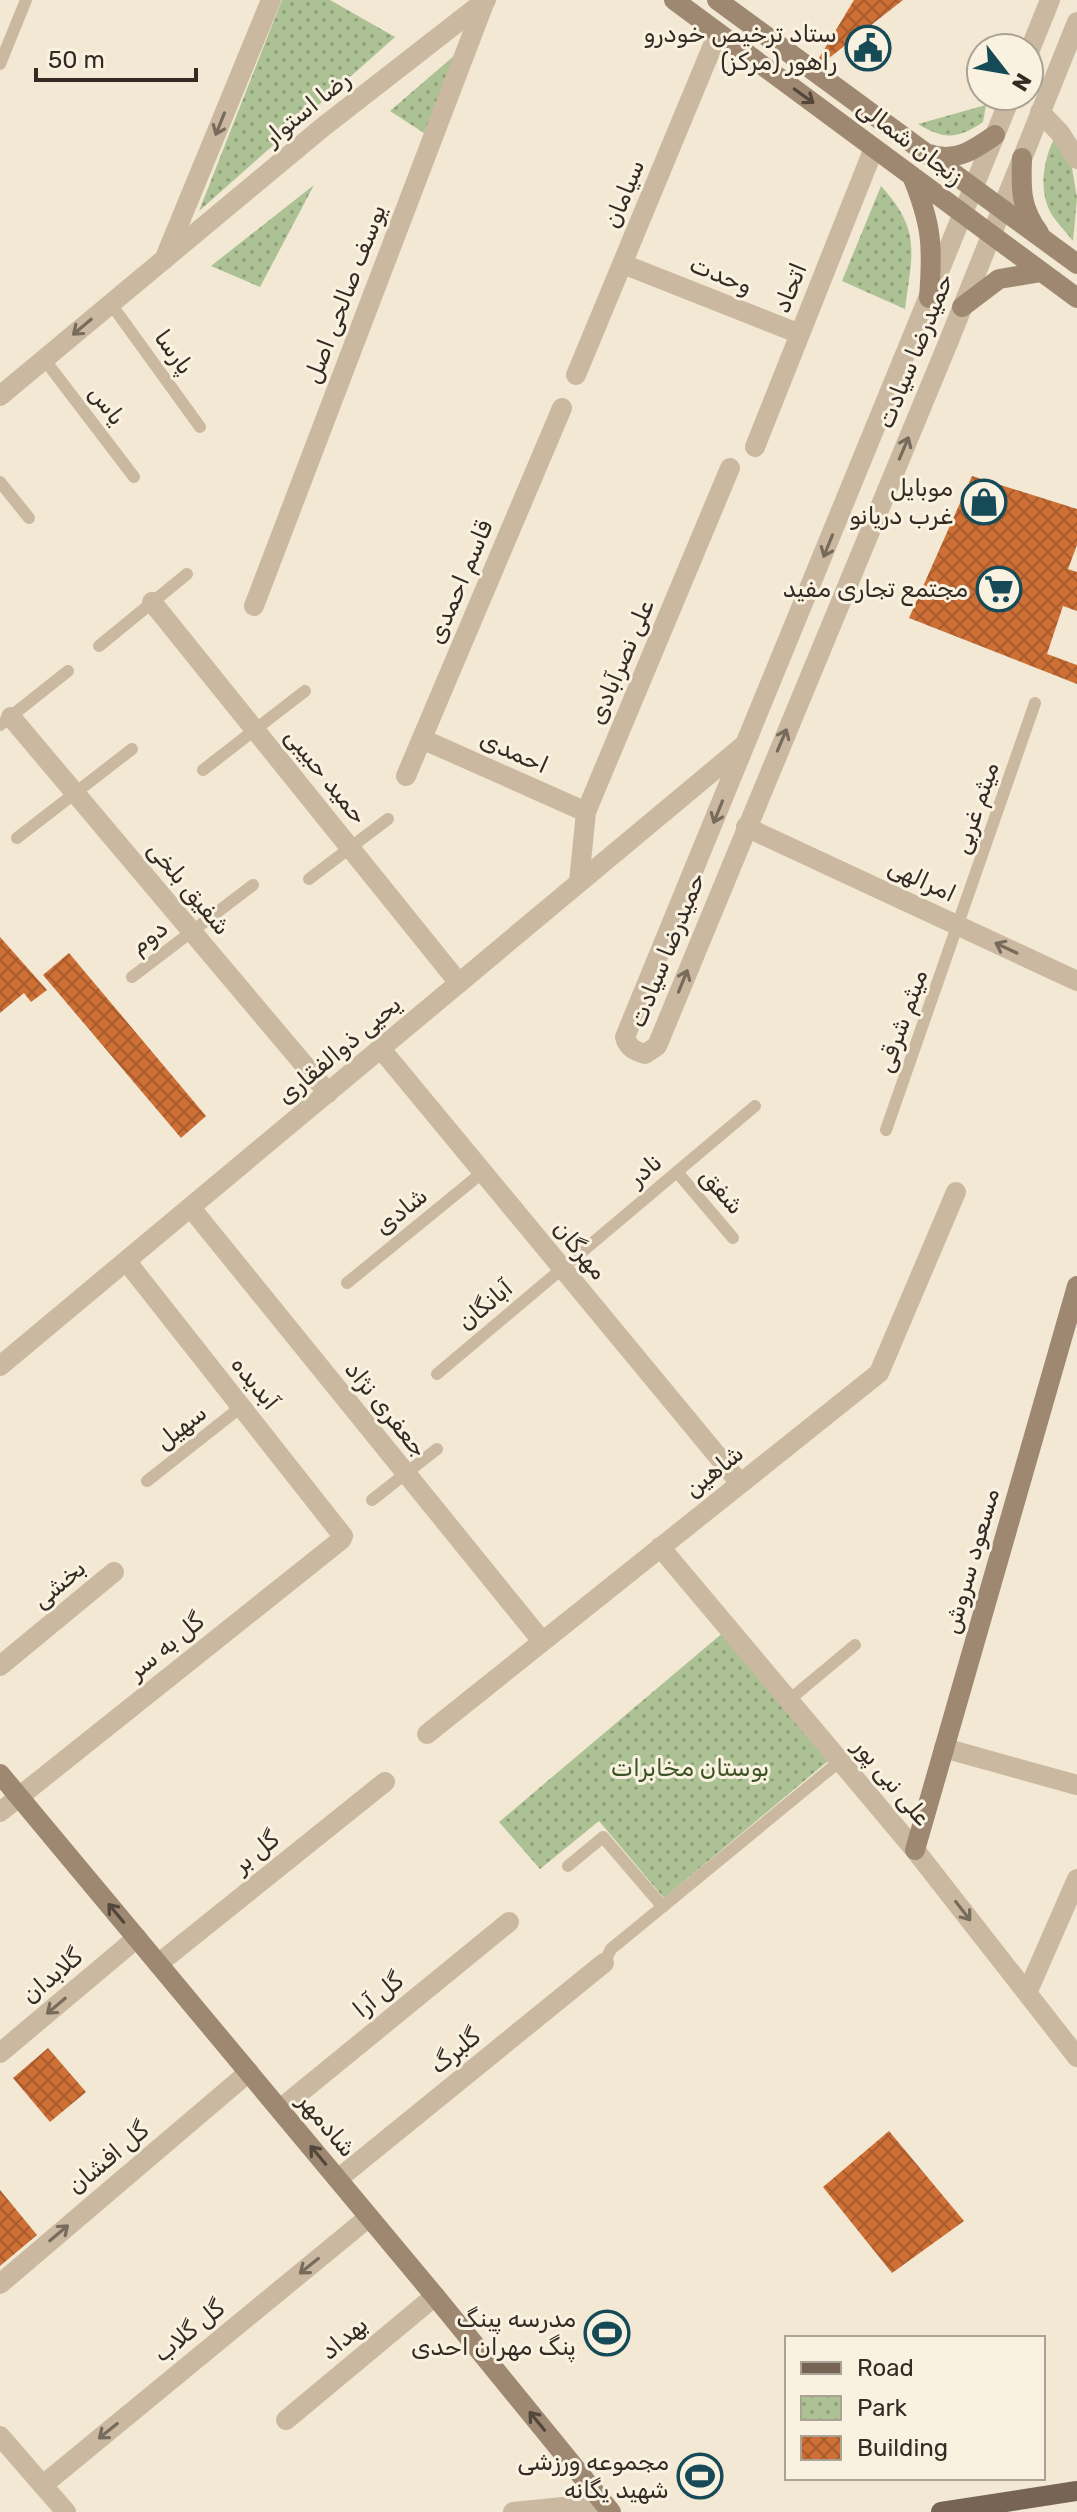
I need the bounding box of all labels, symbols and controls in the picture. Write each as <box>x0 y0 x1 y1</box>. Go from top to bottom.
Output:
place label: ستاد ترخیص خودرو راهور (مرکز) <box>644 20 837 76</box>
public building icon: ستاد ترخیص خودرو راهور (مرکز) <box>844 24 892 72</box>
scale bar <box>36 32 196 82</box>
north arrow <box>965 32 1045 112</box>
text: 50 m <box>48 46 105 74</box>
street label: رضا استوار <box>257 65 356 152</box>
text: N <box>1006 68 1037 96</box>
one-way arrow <box>793 88 814 105</box>
street label: زنجان شمالی <box>852 93 968 191</box>
one-way arrow <box>211 111 226 136</box>
street label: سیامان <box>598 156 650 232</box>
street label: یوسف صالحی اصل <box>298 201 392 387</box>
street label: وحدت <box>686 250 756 300</box>
street label: اتحاد <box>767 259 813 317</box>
street label: حمیدرضا سیادت <box>871 270 959 432</box>
one-way arrow <box>72 319 93 336</box>
street label: پارسا <box>147 324 199 381</box>
street label: یاس <box>83 380 131 430</box>
one-way arrow <box>897 437 912 461</box>
place label: موبایل غرب دریانو <box>849 474 953 530</box>
shop icon: موبایل غرب دریانو <box>960 478 1008 526</box>
street label: قاسم احمدی <box>421 516 500 648</box>
one-way arrow <box>820 533 834 558</box>
supermarket icon: مجتمع تجاری مفید <box>975 565 1023 613</box>
place label: مجتمع تجاری مفید <box>783 575 968 606</box>
street label: علی نصرآبادی <box>582 595 660 729</box>
street label: حمید حبیبی <box>279 722 373 830</box>
street label: احمدی <box>476 725 552 779</box>
one-way arrow <box>775 728 790 753</box>
street label: میثم غربی <box>947 758 1006 858</box>
one-way arrow <box>710 799 725 824</box>
street label: شفیق بلخی <box>142 835 236 941</box>
street label: امرالهی <box>884 852 960 908</box>
street label: حمیدرضا سیادت <box>623 869 711 1031</box>
street label: دوم <box>125 914 174 962</box>
one-way arrow <box>995 940 1019 955</box>
street label: میثم شرقی <box>870 966 934 1077</box>
one-way arrow <box>677 969 692 994</box>
street label: یحیی ذوالفقاری <box>271 990 407 1110</box>
street label: نادر <box>621 1148 667 1193</box>
street label: شفق <box>694 1162 750 1220</box>
street label: شادی <box>369 1181 433 1241</box>
street label: مهرگان <box>547 1215 613 1285</box>
street label: آبانگان <box>452 1274 518 1336</box>
street label: آبدیده <box>225 1351 285 1415</box>
street label: جعفری نژاد <box>339 1355 433 1463</box>
street label: سهیل <box>150 1398 212 1456</box>
street label: شاهین <box>679 1439 749 1503</box>
street label: مسعود سروش <box>937 1485 1005 1637</box>
street label: بخشی <box>27 1554 91 1614</box>
street label: گل به سر <box>121 1607 210 1686</box>
street label: علی نبی پور <box>845 1731 936 1832</box>
park label: بوستان مخابرات <box>611 1754 769 1782</box>
street label: گل بر <box>226 1825 285 1880</box>
one-way arrow <box>954 1900 971 1921</box>
one-way arrow <box>107 1903 125 1923</box>
street label: گلابدان <box>16 1943 88 2009</box>
street label: گل آرا <box>347 1966 409 2024</box>
one-way arrow <box>46 1997 67 2015</box>
street label: گلبرگ <box>424 2022 486 2080</box>
street label: شادمهر <box>291 2086 362 2163</box>
street label: گل افشان <box>62 2116 154 2200</box>
one-way arrow <box>309 2146 327 2166</box>
one-way arrow <box>49 2224 69 2242</box>
one-way arrow <box>299 2257 320 2275</box>
street label: گل گلاب <box>148 2294 230 2368</box>
place label: مدرسه پینگ پنگ مهران احدی <box>411 2305 576 2363</box>
sports icon: مدرسه پینگ پنگ مهران احدی <box>583 2309 631 2357</box>
street label: بهداد <box>315 2310 373 2366</box>
legend <box>785 2336 1045 2480</box>
text: Road <box>857 2354 914 2382</box>
text: Park <box>857 2394 908 2422</box>
one-way arrow <box>528 2411 546 2432</box>
one-way arrow <box>98 2422 119 2440</box>
text: Building <box>857 2434 948 2462</box>
place label: مجموعه ورزشی شهید یگانه <box>517 2448 669 2504</box>
sports icon: مجموعه ورزشی شهید یگانه <box>676 2452 724 2500</box>

